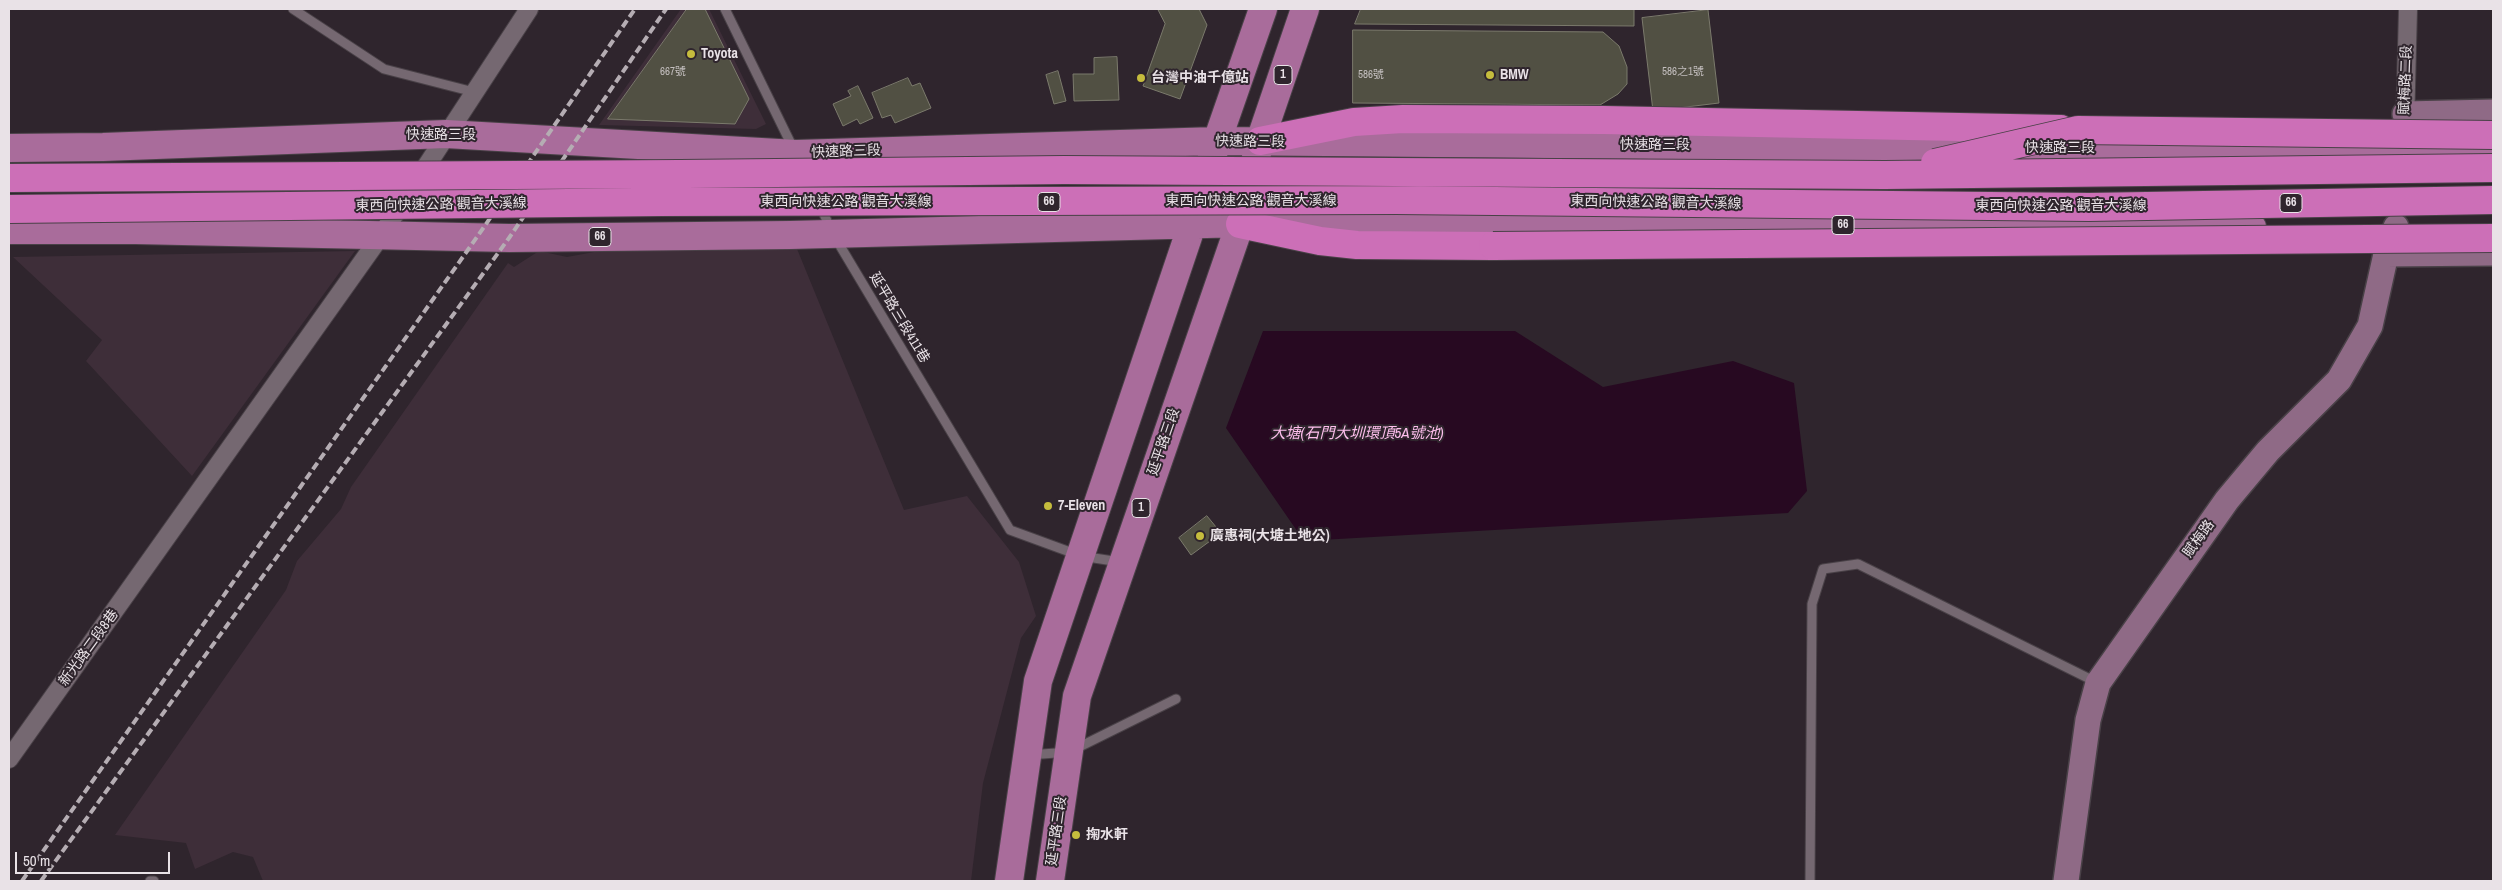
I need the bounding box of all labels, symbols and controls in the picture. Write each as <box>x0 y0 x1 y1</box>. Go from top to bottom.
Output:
street label: 賦梅路二段 <box>2396 45 2416 115</box>
place label: Toyota <box>701 46 738 62</box>
marker: Toyota <box>685 48 697 60</box>
house number: 667號 <box>660 65 686 79</box>
house number: 586之1號 <box>1662 65 1704 79</box>
road number: 1 <box>1274 66 1292 84</box>
place label: BMW <box>1500 67 1529 83</box>
house number: 586號 <box>1358 68 1384 82</box>
marker: BMW <box>1484 69 1496 81</box>
place label: 台灣中油千億站 <box>1151 70 1249 86</box>
marker: 台灣中油千億站 <box>1135 72 1147 84</box>
street label: 快速路三段 <box>406 127 476 143</box>
street label: 快速路三段 <box>1215 133 1285 151</box>
street label: 快速路三段 <box>1620 137 1690 153</box>
street label: 快速路三段 <box>2025 140 2095 156</box>
street label: 快速路三段 <box>811 142 881 162</box>
road number: 66 <box>1038 192 1060 212</box>
street label: 東西向快速公路 觀音大溪線 <box>1165 193 1337 209</box>
street label: 東西向快速公路 觀音大溪線 <box>1570 193 1742 213</box>
street label: 東西向快速公路 觀音大溪線 <box>760 194 932 210</box>
road number: 66 <box>2280 194 2302 212</box>
street label: 東西向快速公路 觀音大溪線 <box>355 195 527 215</box>
street label: 東西向快速公路 觀音大溪線 <box>1975 198 2147 214</box>
road number: 66 <box>1832 216 1854 234</box>
road number: 66 <box>589 228 611 246</box>
street label: 延平路三段411巷 <box>865 270 933 366</box>
street label: 延平路三段 <box>1145 406 1183 478</box>
water label: 大塘(石門大圳環頂5A號池) <box>1270 425 1444 443</box>
place label: 7-Eleven <box>1058 498 1105 514</box>
road number: 1 <box>1132 498 1150 518</box>
marker: 7-Eleven <box>1042 500 1054 512</box>
street label: 賦梅路 <box>2180 517 2218 561</box>
place label: 廣惠祠(大塘土地公) <box>1210 528 1330 544</box>
marker: 廣惠祠(大塘土地公) <box>1194 530 1206 542</box>
street label: 新光路二段8巷 <box>56 607 122 689</box>
street label: 延平路三段 <box>1044 795 1070 867</box>
place label: 掬水軒 <box>1086 827 1128 843</box>
marker: 掬水軒 <box>1070 829 1082 841</box>
scale bar <box>18 842 172 874</box>
text: 50 m <box>23 850 50 871</box>

